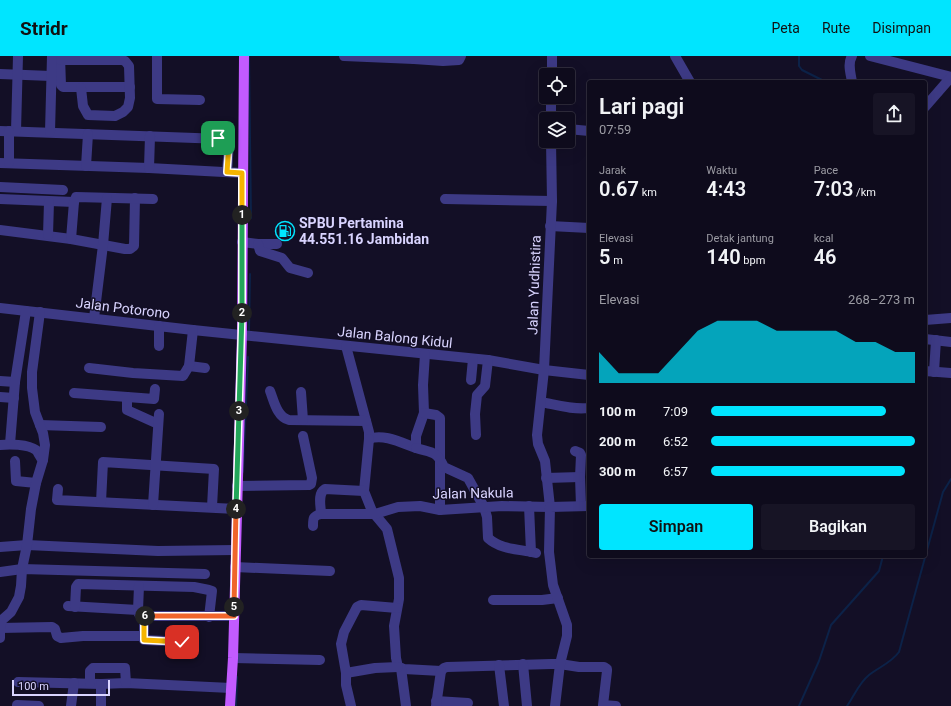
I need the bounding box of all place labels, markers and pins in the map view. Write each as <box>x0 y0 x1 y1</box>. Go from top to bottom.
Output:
pin <box>201 121 235 155</box>
pin: 1 <box>232 205 252 225</box>
place label: SPBU Pertamina 44.551.16 Jambidan <box>299 215 429 247</box>
fuel station icon: SPBU Pertamina 44.551.16 Jambidan <box>274 220 296 242</box>
pin: 2 <box>232 303 252 323</box>
pin: 3 <box>229 401 249 421</box>
pin: 4 <box>226 499 246 519</box>
pin: 5 <box>224 597 244 617</box>
pin: 6 <box>135 606 155 626</box>
pin <box>165 625 199 659</box>

